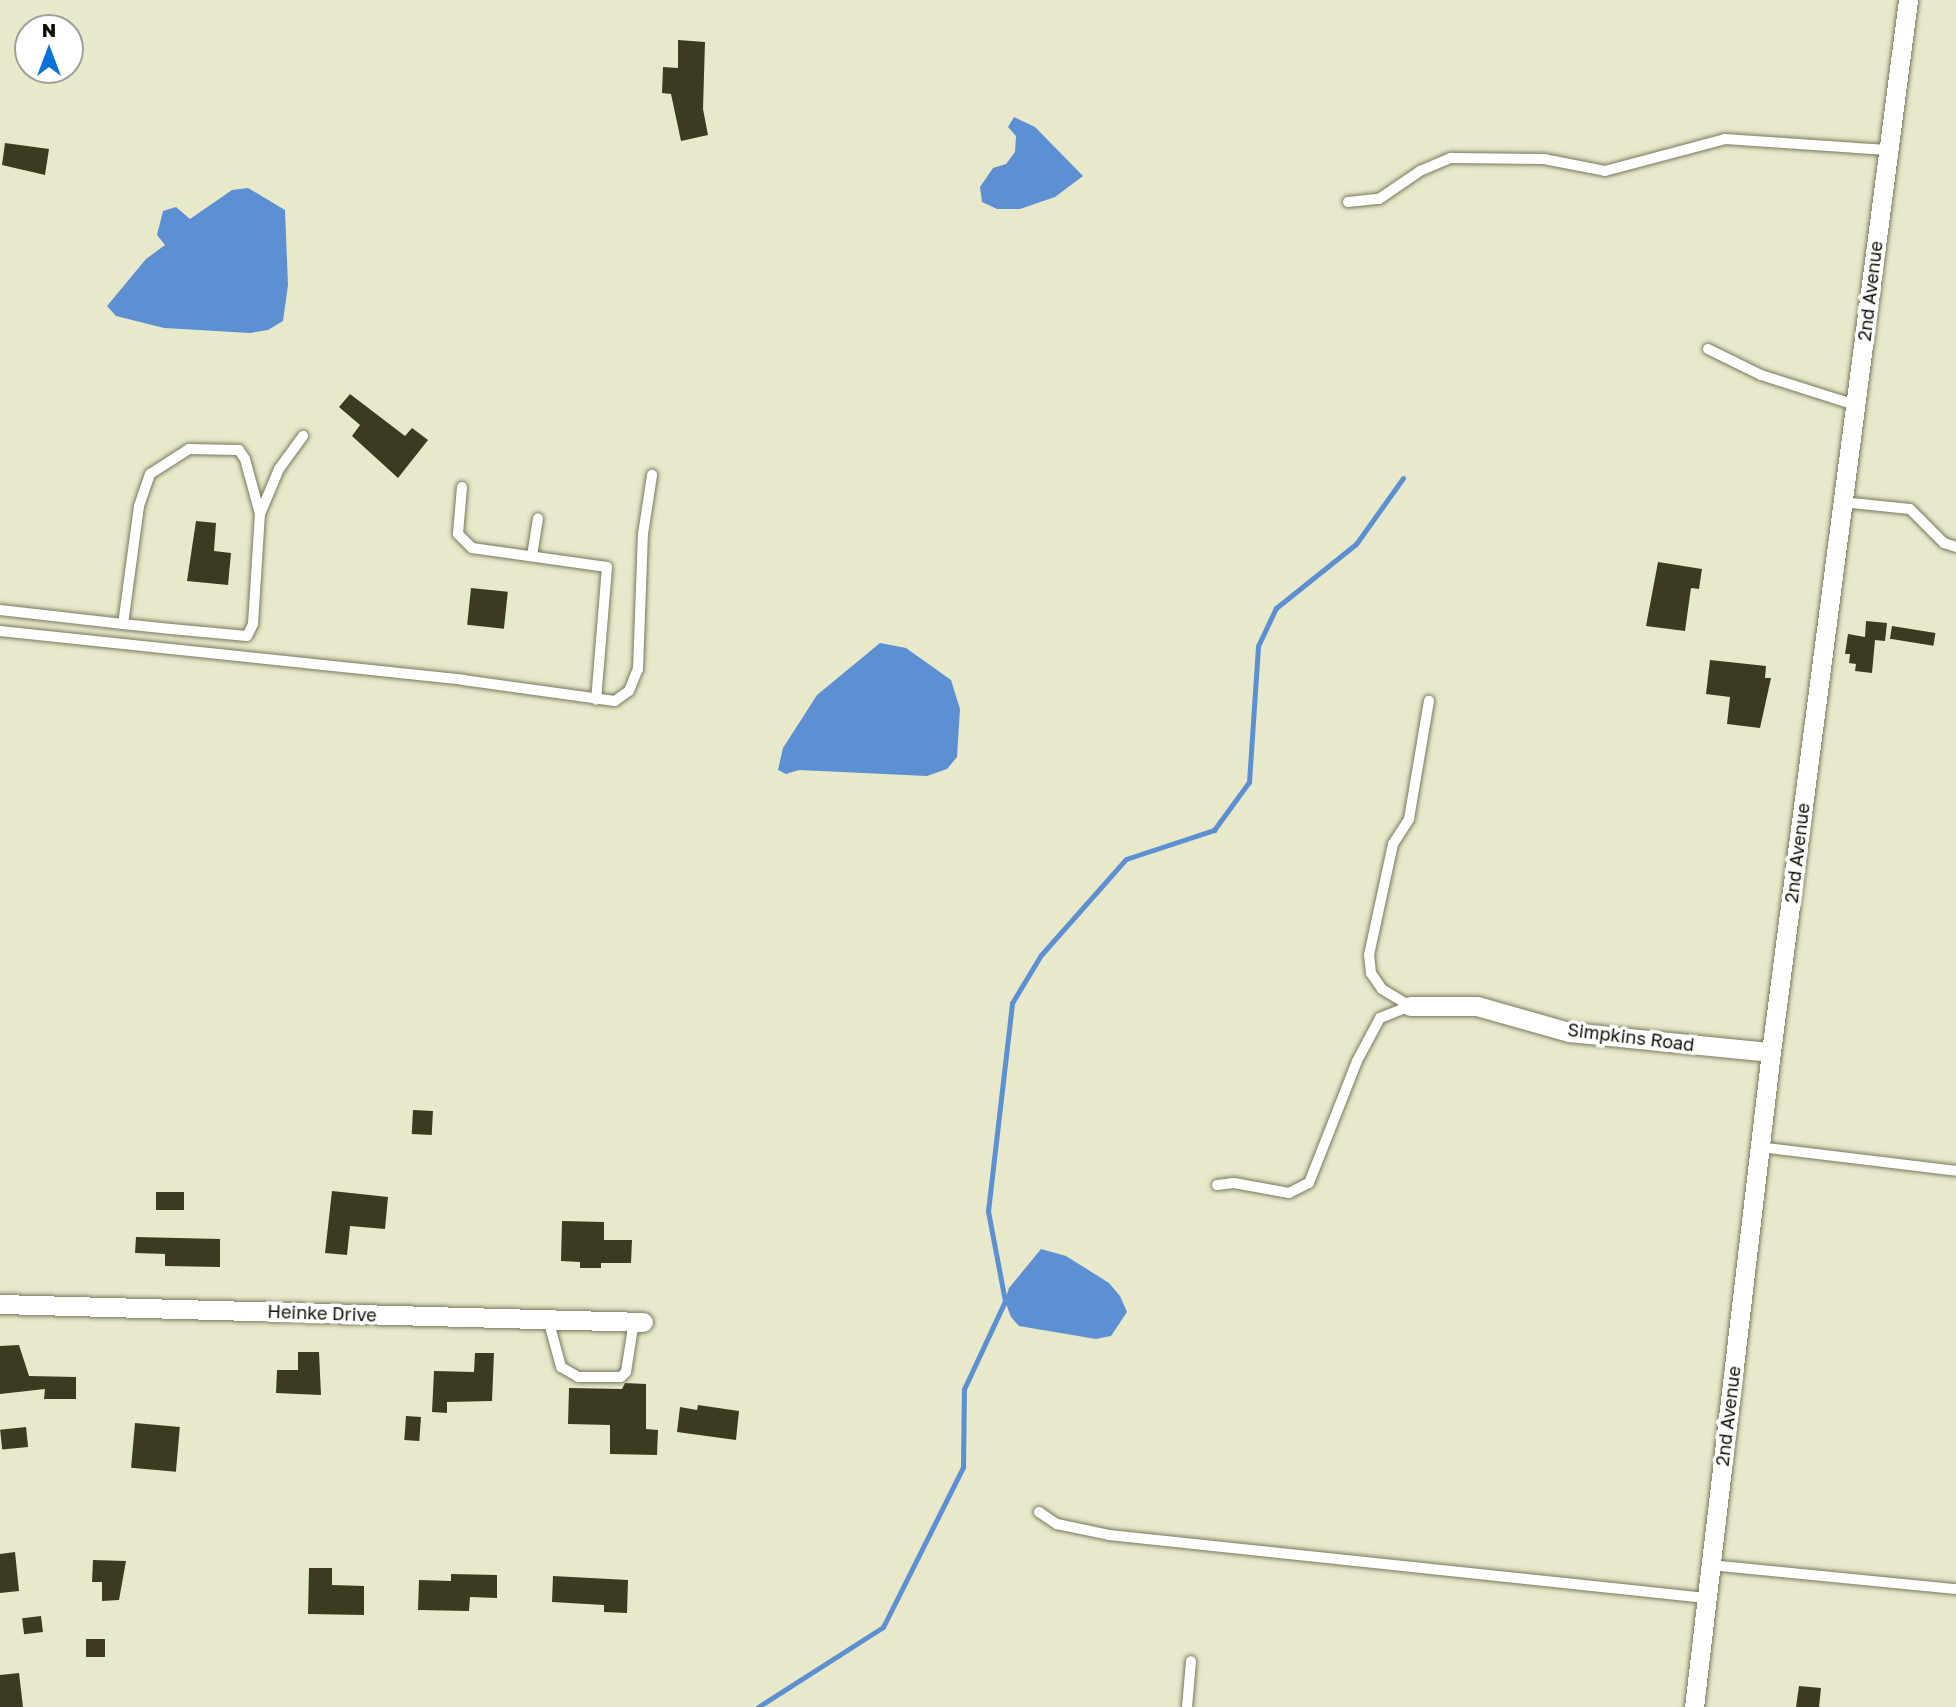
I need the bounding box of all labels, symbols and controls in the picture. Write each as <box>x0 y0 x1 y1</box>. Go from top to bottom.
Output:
north arrow <box>14 14 84 84</box>
text: N <box>42 18 56 41</box>
street label: 2nd Avenue <box>1853 240 1887 342</box>
street label: 2nd Avenue <box>1780 802 1814 904</box>
street label: Simpkins Road <box>1566 1019 1696 1055</box>
street label: Heinke Drive <box>267 1300 377 1326</box>
street label: 2nd Avenue <box>1711 1365 1745 1467</box>

